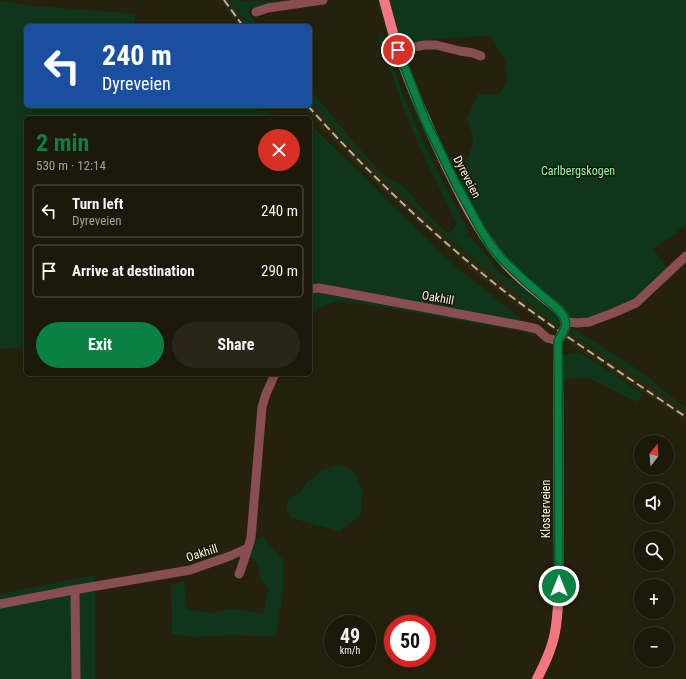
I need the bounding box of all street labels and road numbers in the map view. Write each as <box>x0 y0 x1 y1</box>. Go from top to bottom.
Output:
street label: Dyreveien <box>450 153 484 201</box>
street label: Oakhill <box>421 288 455 308</box>
street label: Klosterveien <box>539 480 553 538</box>
street label: Oakhill <box>184 541 220 565</box>

